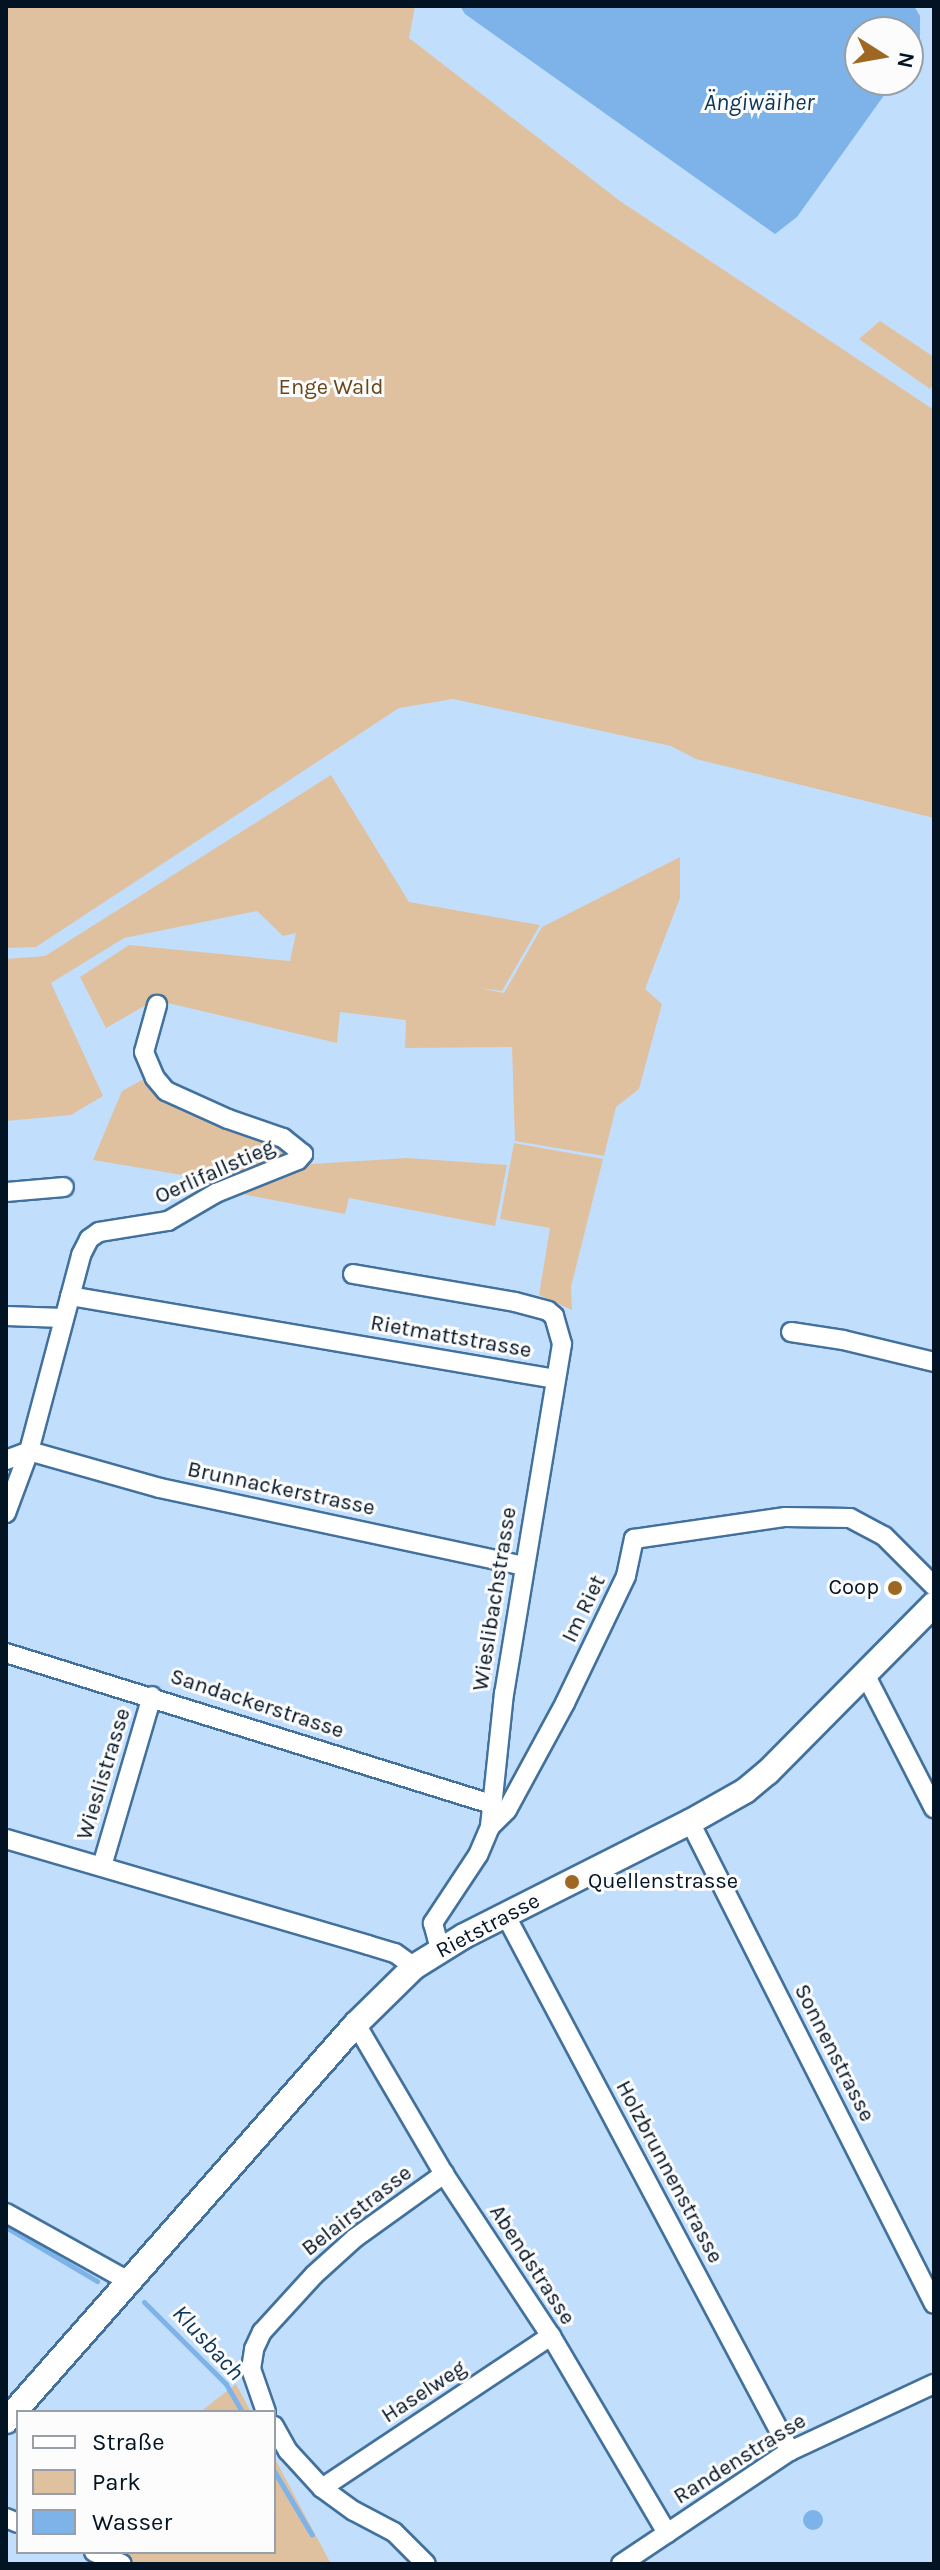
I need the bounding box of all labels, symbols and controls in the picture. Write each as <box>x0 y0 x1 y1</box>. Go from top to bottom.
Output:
north arrow <box>844 16 924 96</box>
text: N <box>891 50 920 70</box>
water label: Ängiwäiher <box>704 89 814 117</box>
park label: Enge Wald <box>279 375 383 401</box>
street label: Oerlifallstieg <box>151 1134 279 1210</box>
street label: Rietmattstrasse <box>368 1310 534 1364</box>
street label: Brunnackerstrasse <box>185 1456 377 1522</box>
street label: Wieslibachstrasse <box>467 1505 523 1693</box>
street label: Im Riet <box>556 1571 612 1647</box>
place label: Coop <box>829 1575 879 1601</box>
marker: Coop <box>886 1579 904 1597</box>
street label: Sandackerstrasse <box>167 1663 347 1745</box>
street label: Wieslistrasse <box>71 1705 137 1843</box>
place label: Quellenstrasse <box>588 1869 738 1895</box>
marker: Quellenstrasse <box>563 1873 581 1891</box>
street label: Rietstrasse <box>432 1888 544 1964</box>
street label: Sonnenstrasse <box>788 1980 880 2126</box>
street label: Holzbrunnenstrasse <box>610 2076 728 2268</box>
street label: Belairstrasse <box>297 2160 417 2262</box>
street label: Abendstrasse <box>483 2200 581 2330</box>
water label: Klusbach <box>166 2299 250 2387</box>
street label: Haselweg <box>377 2355 471 2429</box>
street label: Randenstrasse <box>669 2408 811 2510</box>
legend <box>16 2410 276 2554</box>
text: Straße <box>92 2428 164 2456</box>
text: Park <box>92 2468 141 2496</box>
text: Wasser <box>92 2508 172 2536</box>

